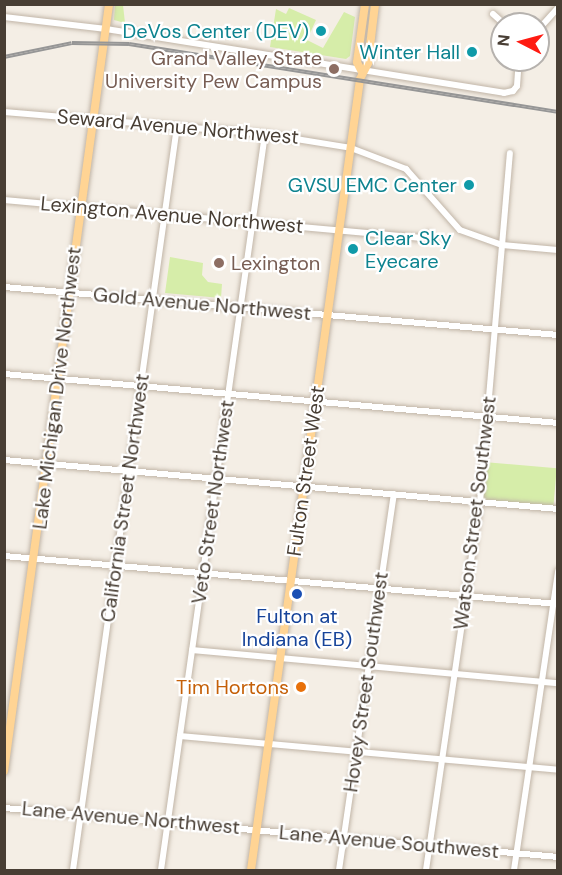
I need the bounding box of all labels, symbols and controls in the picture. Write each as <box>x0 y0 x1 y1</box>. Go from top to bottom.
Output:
north arrow <box>490 12 550 72</box>
place label: DeVos Center (DEV) <box>122 19 309 43</box>
marker: DeVos Center (DEV) <box>314 24 328 38</box>
text: N <box>493 33 515 47</box>
place label: Winter Hall <box>359 40 460 64</box>
marker: Winter Hall <box>465 45 479 59</box>
place label: Grand Valley State University Pew Campus <box>105 46 322 93</box>
marker: Grand Valley State University Pew Campus <box>327 62 341 76</box>
street label: Seward Avenue Northwest <box>56 104 300 150</box>
place label: GVSU EMC Center <box>288 173 457 197</box>
marker: GVSU EMC Center <box>462 178 476 192</box>
street label: Lexington Avenue Northwest <box>39 192 305 238</box>
place label: Clear Sky Eyecare <box>365 226 452 273</box>
marker: Clear Sky Eyecare <box>346 242 360 256</box>
street label: Lake Michigan Drive Northwest <box>28 245 86 531</box>
place label: Lexington <box>231 251 320 275</box>
marker: Lexington <box>212 256 226 270</box>
street label: Gold Avenue Northwest <box>92 283 312 325</box>
street label: California Street Northwest <box>96 372 154 624</box>
street label: Fulton Street West <box>282 384 330 558</box>
street label: Watson Street Southwest <box>449 395 501 631</box>
street label: Veto Street Northwest <box>187 398 239 606</box>
street label: Hovey Street Southwest <box>339 570 393 794</box>
marker: Fulton at Indiana (EB) <box>290 587 304 601</box>
place label: Fulton at Indiana (EB) <box>242 604 352 651</box>
place label: Tim Hortons <box>176 675 289 699</box>
marker: Tim Hortons <box>294 680 308 694</box>
street label: Lane Avenue Northwest <box>21 797 241 839</box>
street label: Lane Avenue Southwest <box>278 820 500 864</box>

